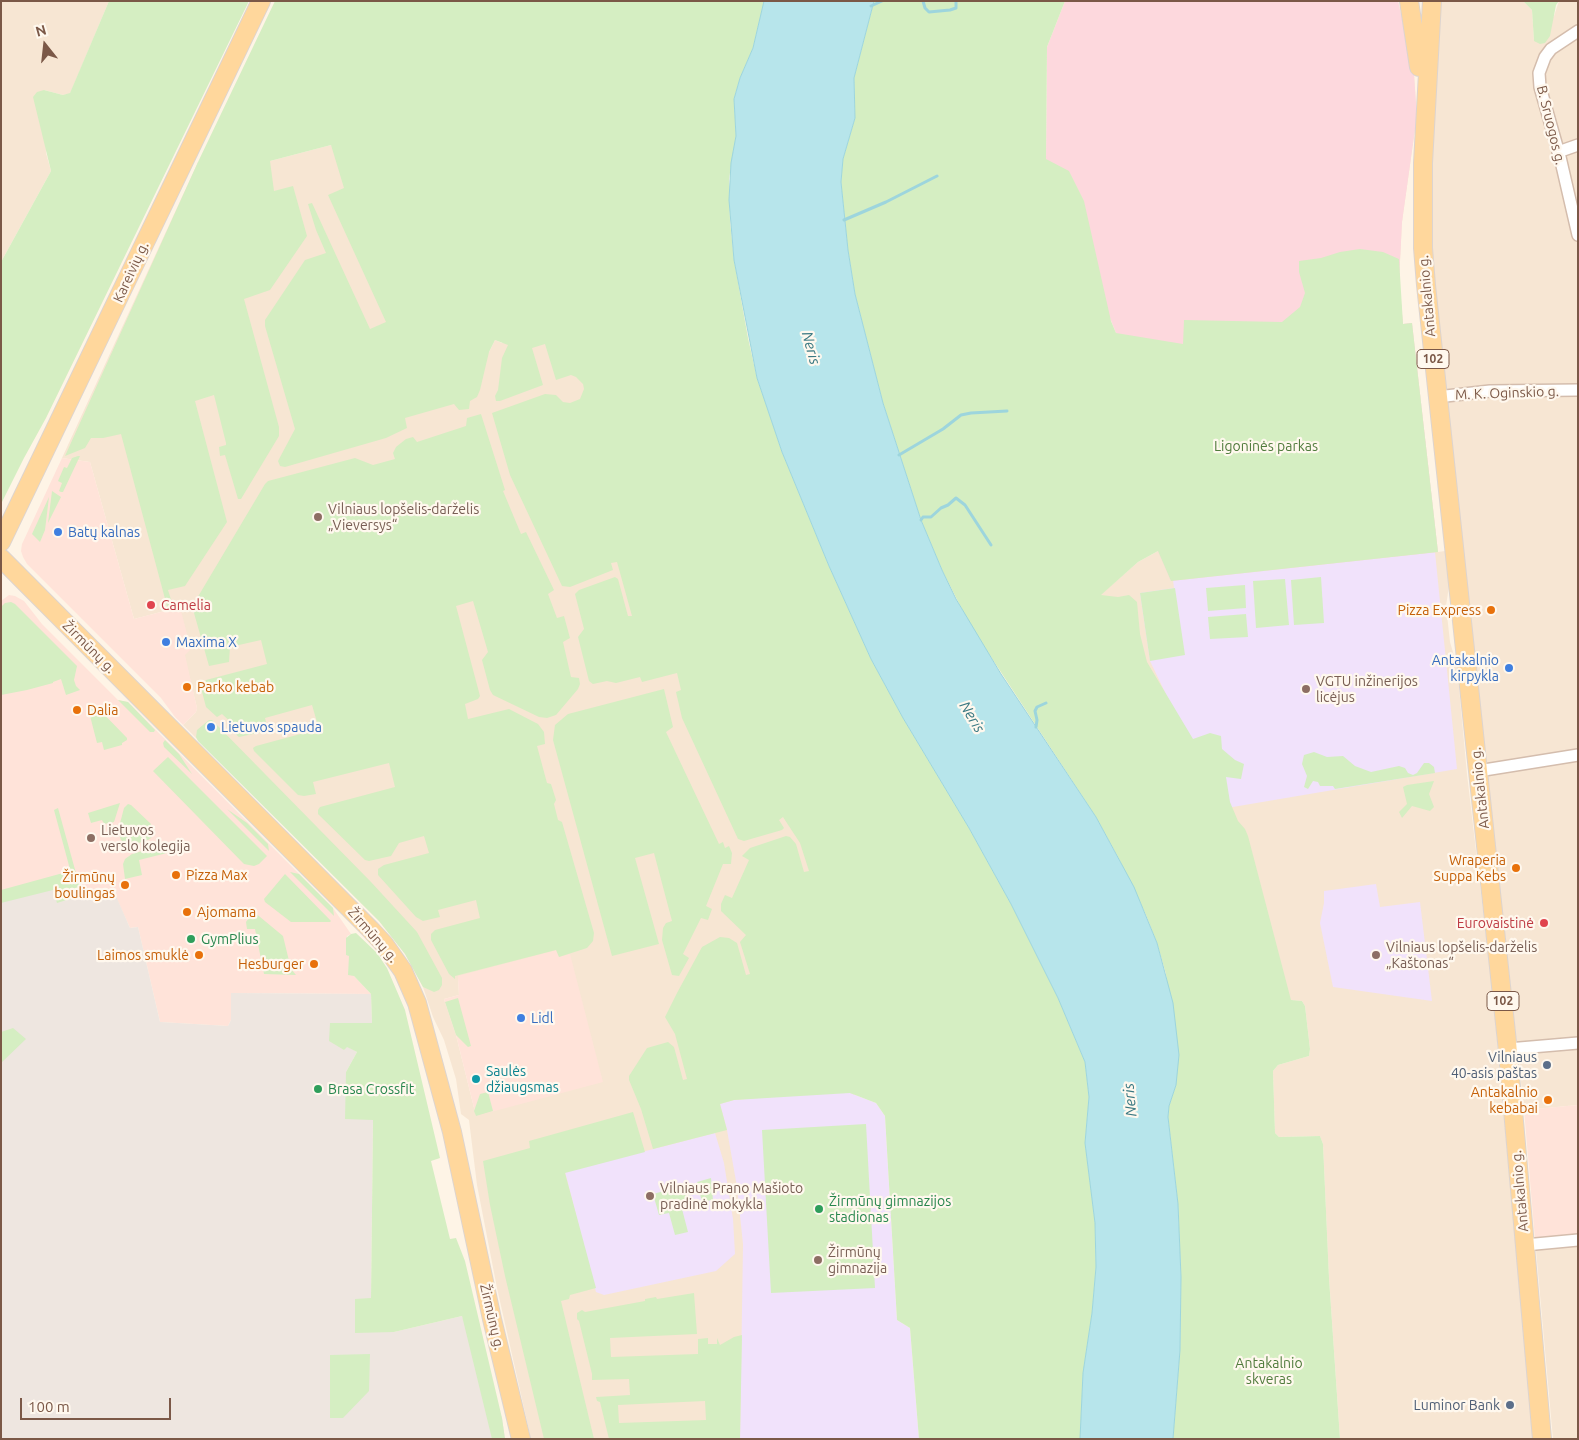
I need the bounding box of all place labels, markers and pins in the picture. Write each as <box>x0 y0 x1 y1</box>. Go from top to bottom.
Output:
place label: Vilniaus lopšelis-darželis „Vieversys“ <box>328 501 479 534</box>
marker: Vilniaus lopšelis-darželis „Vieversys“ <box>312 511 324 523</box>
place label: Batų kalnas <box>68 524 140 540</box>
marker: Batų kalnas <box>52 526 64 538</box>
place label: Camelia <box>161 597 211 613</box>
marker: Camelia <box>145 599 157 611</box>
place label: Pizza Express <box>1398 602 1481 618</box>
marker: Pizza Express <box>1485 604 1497 616</box>
place label: Maxima X <box>176 634 237 650</box>
marker: Maxima X <box>160 636 172 648</box>
place label: Antakalnio kirpykla <box>1432 652 1499 684</box>
marker: Antakalnio kirpykla <box>1503 662 1515 674</box>
place label: VGTU inžinerijos licėjus <box>1316 673 1418 706</box>
place label: Parko kebab <box>197 679 274 695</box>
marker: Parko kebab <box>181 681 193 693</box>
marker: VGTU inžinerijos licėjus <box>1300 683 1312 695</box>
place label: Dalia <box>87 702 118 718</box>
marker: Dalia <box>71 704 83 716</box>
place label: Lietuvos spauda <box>221 719 322 735</box>
marker: Lietuvos spauda <box>205 721 217 733</box>
place label: Lietuvos verslo kolegija <box>101 822 190 854</box>
marker: Lietuvos verslo kolegija <box>85 832 97 844</box>
place label: Wraperia Suppa Kebs <box>1434 852 1506 884</box>
marker: Wraperia Suppa Kebs <box>1510 862 1522 874</box>
place label: Pizza Max <box>186 867 247 883</box>
place label: Žirmūnų boulingas <box>54 869 115 902</box>
marker: Pizza Max <box>170 869 182 881</box>
marker: Žirmūnų boulingas <box>119 879 131 891</box>
place label: Ajomama <box>197 904 256 920</box>
marker: Ajomama <box>181 906 193 918</box>
place label: Eurovaistinė <box>1457 915 1534 931</box>
marker: Eurovaistinė <box>1538 917 1550 929</box>
place label: GymPlius <box>201 931 259 947</box>
marker: GymPlius <box>185 933 197 945</box>
place label: Vilniaus lopšelis-darželis „Kaštonas“ <box>1386 939 1537 972</box>
place label: Laimos smuklė <box>97 947 189 963</box>
marker: Laimos smuklė <box>193 949 205 961</box>
marker: Vilniaus lopšelis-darželis „Kaštonas“ <box>1370 949 1382 961</box>
place label: Hesburger <box>238 956 304 972</box>
marker: Hesburger <box>308 958 320 970</box>
place label: Lidl <box>531 1010 553 1026</box>
marker: Lidl <box>515 1012 527 1024</box>
place label: Vilniaus 40-asis paštas <box>1451 1049 1537 1082</box>
marker: Vilniaus 40-asis paštas <box>1541 1059 1553 1071</box>
place label: Saulės džiaugsmas <box>486 1063 559 1096</box>
marker: Saulės džiaugsmas <box>470 1073 482 1085</box>
place label: Brasa Crossfit <box>328 1081 414 1097</box>
marker: Brasa Crossfit <box>312 1083 324 1095</box>
place label: Antakalnio kebabai <box>1471 1084 1538 1116</box>
marker: Antakalnio kebabai <box>1542 1094 1554 1106</box>
place label: Vilniaus Prano Mašioto pradinė mokykla <box>660 1180 803 1212</box>
marker: Vilniaus Prano Mašioto pradinė mokykla <box>644 1190 656 1202</box>
place label: Žirmūnų gimnazijos stadionas <box>829 1193 951 1226</box>
marker: Žirmūnų gimnazijos stadionas <box>813 1203 825 1215</box>
place label: Žirmūnų gimnazija <box>828 1244 887 1276</box>
marker: Žirmūnų gimnazija <box>812 1254 824 1266</box>
place label: Luminor Bank <box>1414 1397 1500 1413</box>
marker: Luminor Bank <box>1504 1399 1516 1411</box>

